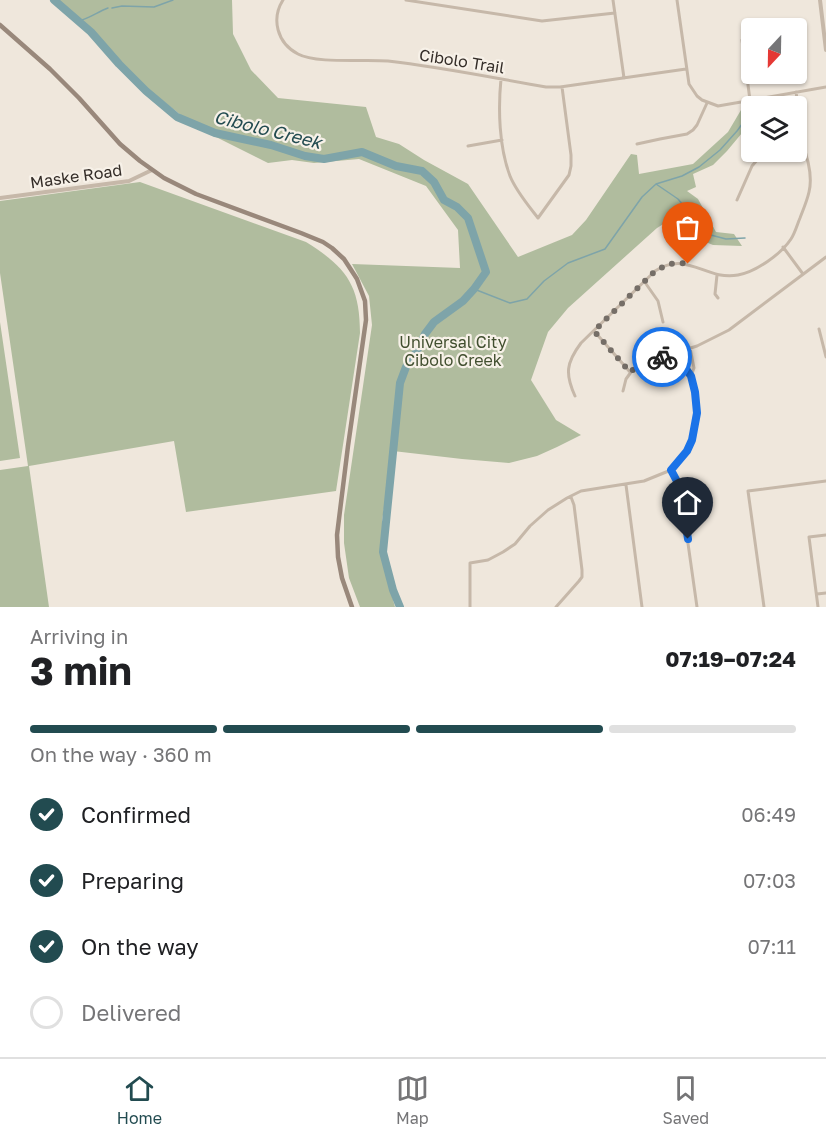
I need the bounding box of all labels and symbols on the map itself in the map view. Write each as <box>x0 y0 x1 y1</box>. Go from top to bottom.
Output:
north arrow <box>741 18 807 84</box>
street label: Cibolo Trail <box>418 44 506 78</box>
water label: Cibolo Creek <box>212 105 326 153</box>
street label: Maske Road <box>29 160 123 192</box>
pin <box>662 202 713 264</box>
courier <box>632 327 692 387</box>
park label: Universal City Cibolo Creek <box>399 332 507 370</box>
pin <box>662 477 713 539</box>

